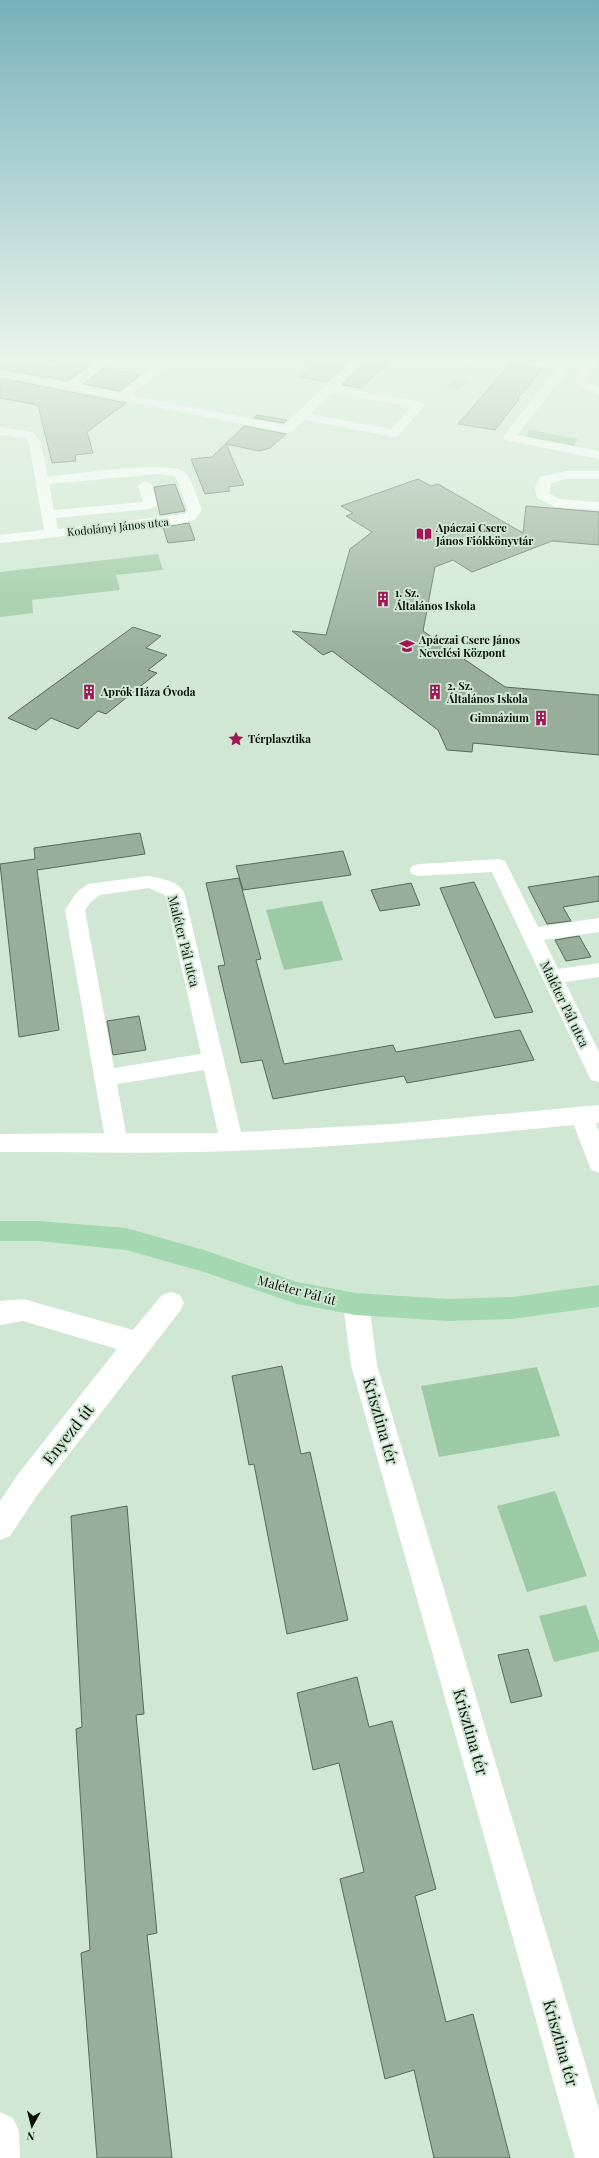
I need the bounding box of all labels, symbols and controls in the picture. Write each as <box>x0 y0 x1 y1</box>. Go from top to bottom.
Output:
street label: Kodolányi János utca <box>66 514 170 539</box>
place label: Apáczai Csere János Fiókkönyvtár <box>435 520 534 548</box>
library icon: Apáczai Csere János Fiókkönyvtár <box>415 525 433 543</box>
place label: 1. Sz. Általános Iskola <box>394 585 476 613</box>
building icon: 1. Sz. Általános Iskola <box>374 590 392 608</box>
place label: Apáczai Csere János Nevelési Központ <box>418 632 520 660</box>
school or university icon: Apáczai Csere János Nevelési Központ <box>398 637 416 655</box>
place label: 2. Sz. Általános Iskola <box>446 678 528 706</box>
building icon: Aprók Háza Óvoda <box>80 683 98 701</box>
building icon: 2. Sz. Általános Iskola <box>426 683 444 701</box>
place label: Aprók Háza Óvoda <box>100 684 196 699</box>
building icon: Gimnázium <box>532 709 550 727</box>
place label: Gimnázium <box>470 710 529 725</box>
place icon: Térplasztika <box>227 730 245 748</box>
place label: Térplasztika <box>248 731 311 746</box>
street label: Maléter Pál utca <box>165 893 204 989</box>
street label: Maléter Pál utca <box>537 958 594 1050</box>
street label: Maléter Pál út <box>256 1271 339 1308</box>
street label: Krisztina tér <box>359 1375 404 1467</box>
street label: Enyezd út <box>37 1399 98 1468</box>
street label: Krisztina tér <box>449 1686 494 1778</box>
street label: Krisztina tér <box>539 1997 584 2089</box>
north arrow <box>12 2106 52 2146</box>
text: N <box>26 2128 36 2144</box>

